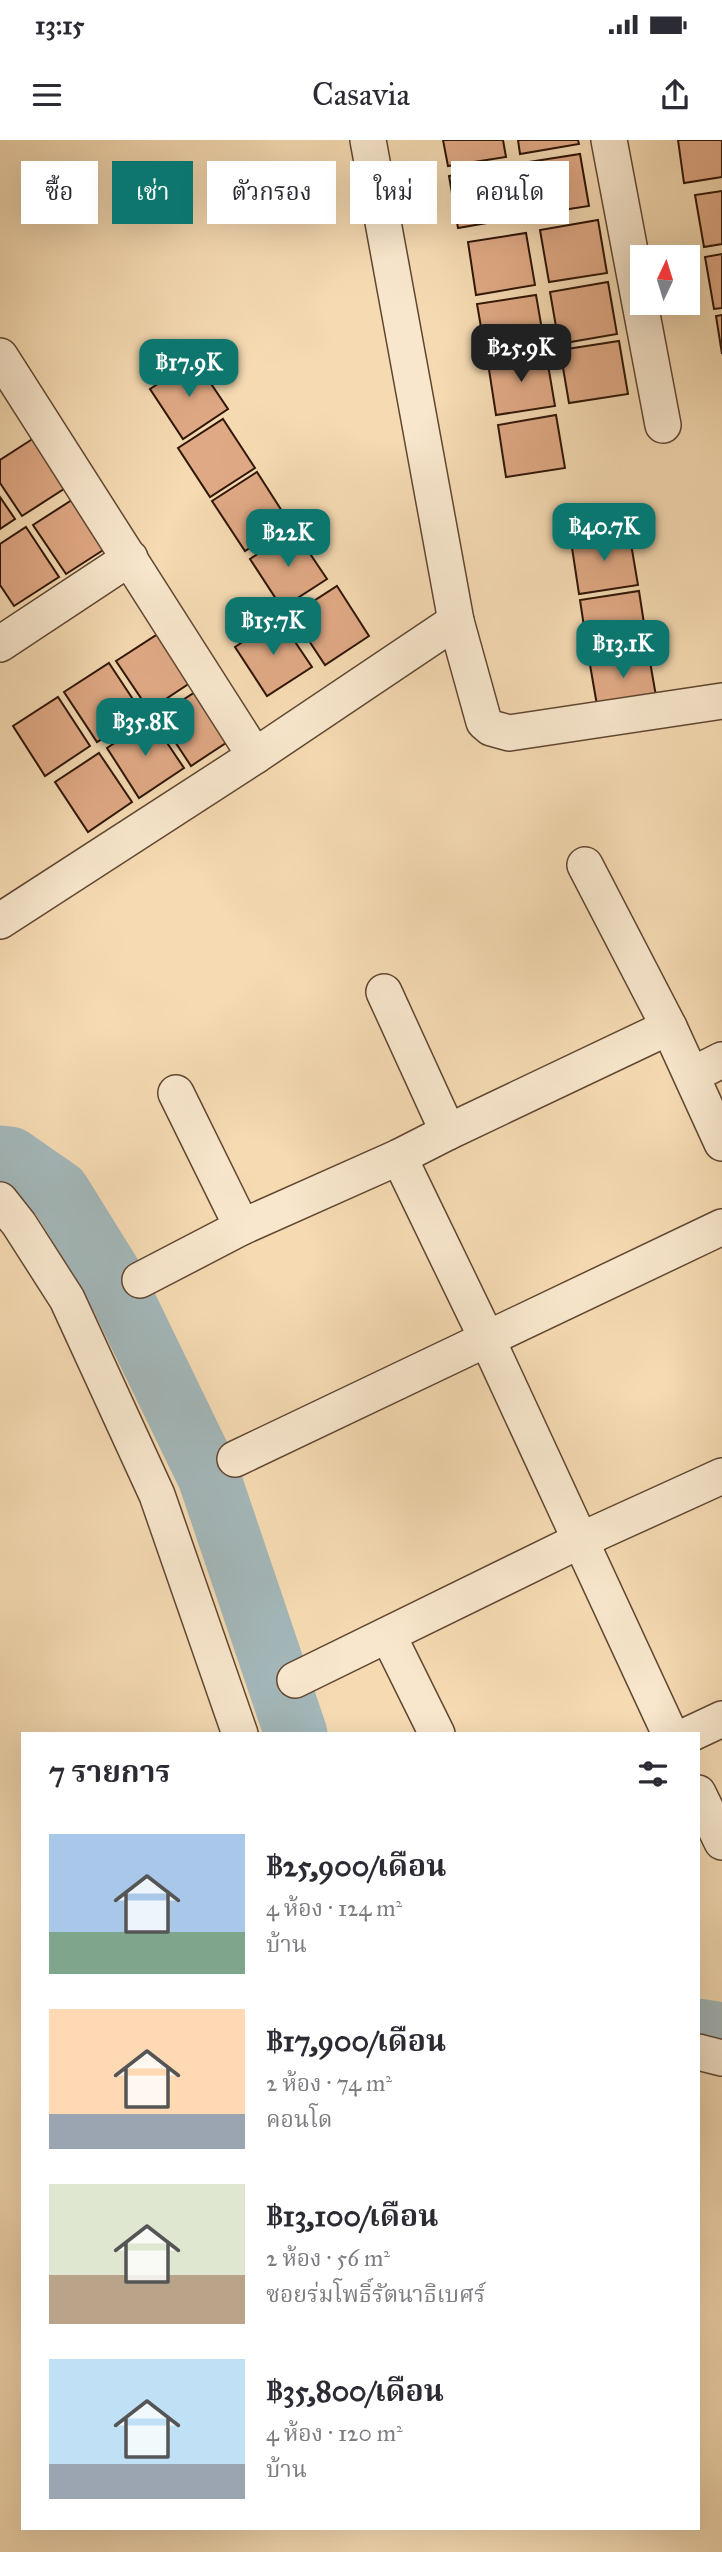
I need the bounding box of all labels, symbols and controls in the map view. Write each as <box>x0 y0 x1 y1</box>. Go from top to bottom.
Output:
text: 13:15 <box>35 9 84 41</box>
text: Casavia <box>312 75 410 114</box>
icon: menu <box>28 76 66 114</box>
icon: share <box>656 76 694 114</box>
chip: ซื้อ <box>21 161 98 224</box>
chip: เช่า <box>112 161 193 224</box>
chip: ตัวกรอง <box>207 161 336 224</box>
chip: ใหม่ <box>350 161 437 224</box>
chip: คอนโด <box>451 161 569 224</box>
north arrow <box>630 245 700 315</box>
map controls <box>630 245 700 315</box>
pin: ฿25.9K <box>464 324 578 384</box>
text: ฿25.9K <box>487 333 555 361</box>
pin: ฿17.9K <box>132 340 246 399</box>
text: ฿17.9K <box>155 348 223 376</box>
pin: ฿40.7K <box>547 504 661 563</box>
pin: ฿22K <box>247 510 329 569</box>
text: ฿40.7K <box>568 512 640 540</box>
text: ฿22K <box>262 518 314 546</box>
pin: ฿15.7K <box>216 598 330 657</box>
text: ฿15.7K <box>241 606 305 634</box>
pin: ฿13.1K <box>566 620 680 680</box>
text: ฿13.1K <box>592 629 654 657</box>
pin: ฿35.8K <box>88 698 202 758</box>
text: ฿35.8K <box>112 707 178 735</box>
text: 7 รายการ <box>49 1754 170 1790</box>
icon: filters <box>634 1755 672 1793</box>
text: ฿25,900/เดือน <box>266 1848 446 1884</box>
icon: home <box>105 1862 189 1946</box>
text: 4 ห้อง · 124 m² <box>266 1894 402 1922</box>
text: บ้าน <box>266 1930 307 1958</box>
text: ฿17,900/เดือน <box>266 2023 446 2059</box>
icon: home <box>105 2037 189 2121</box>
text: 2 ห้อง · 74 m² <box>266 2069 392 2097</box>
text: คอนโด <box>266 2105 333 2133</box>
text: ฿13,100/เดือน <box>266 2198 438 2234</box>
icon: home <box>105 2212 189 2296</box>
text: 2 ห้อง · 56 m² <box>266 2244 390 2272</box>
text: ซอยร่มโพธิ์รัตนาธิเบศร์ <box>266 2280 485 2308</box>
text: ฿35,800/เดือน <box>266 2373 444 2409</box>
icon: home <box>105 2387 189 2471</box>
text: 4 ห้อง · 120 m² <box>266 2419 403 2447</box>
text: บ้าน <box>266 2455 307 2483</box>

